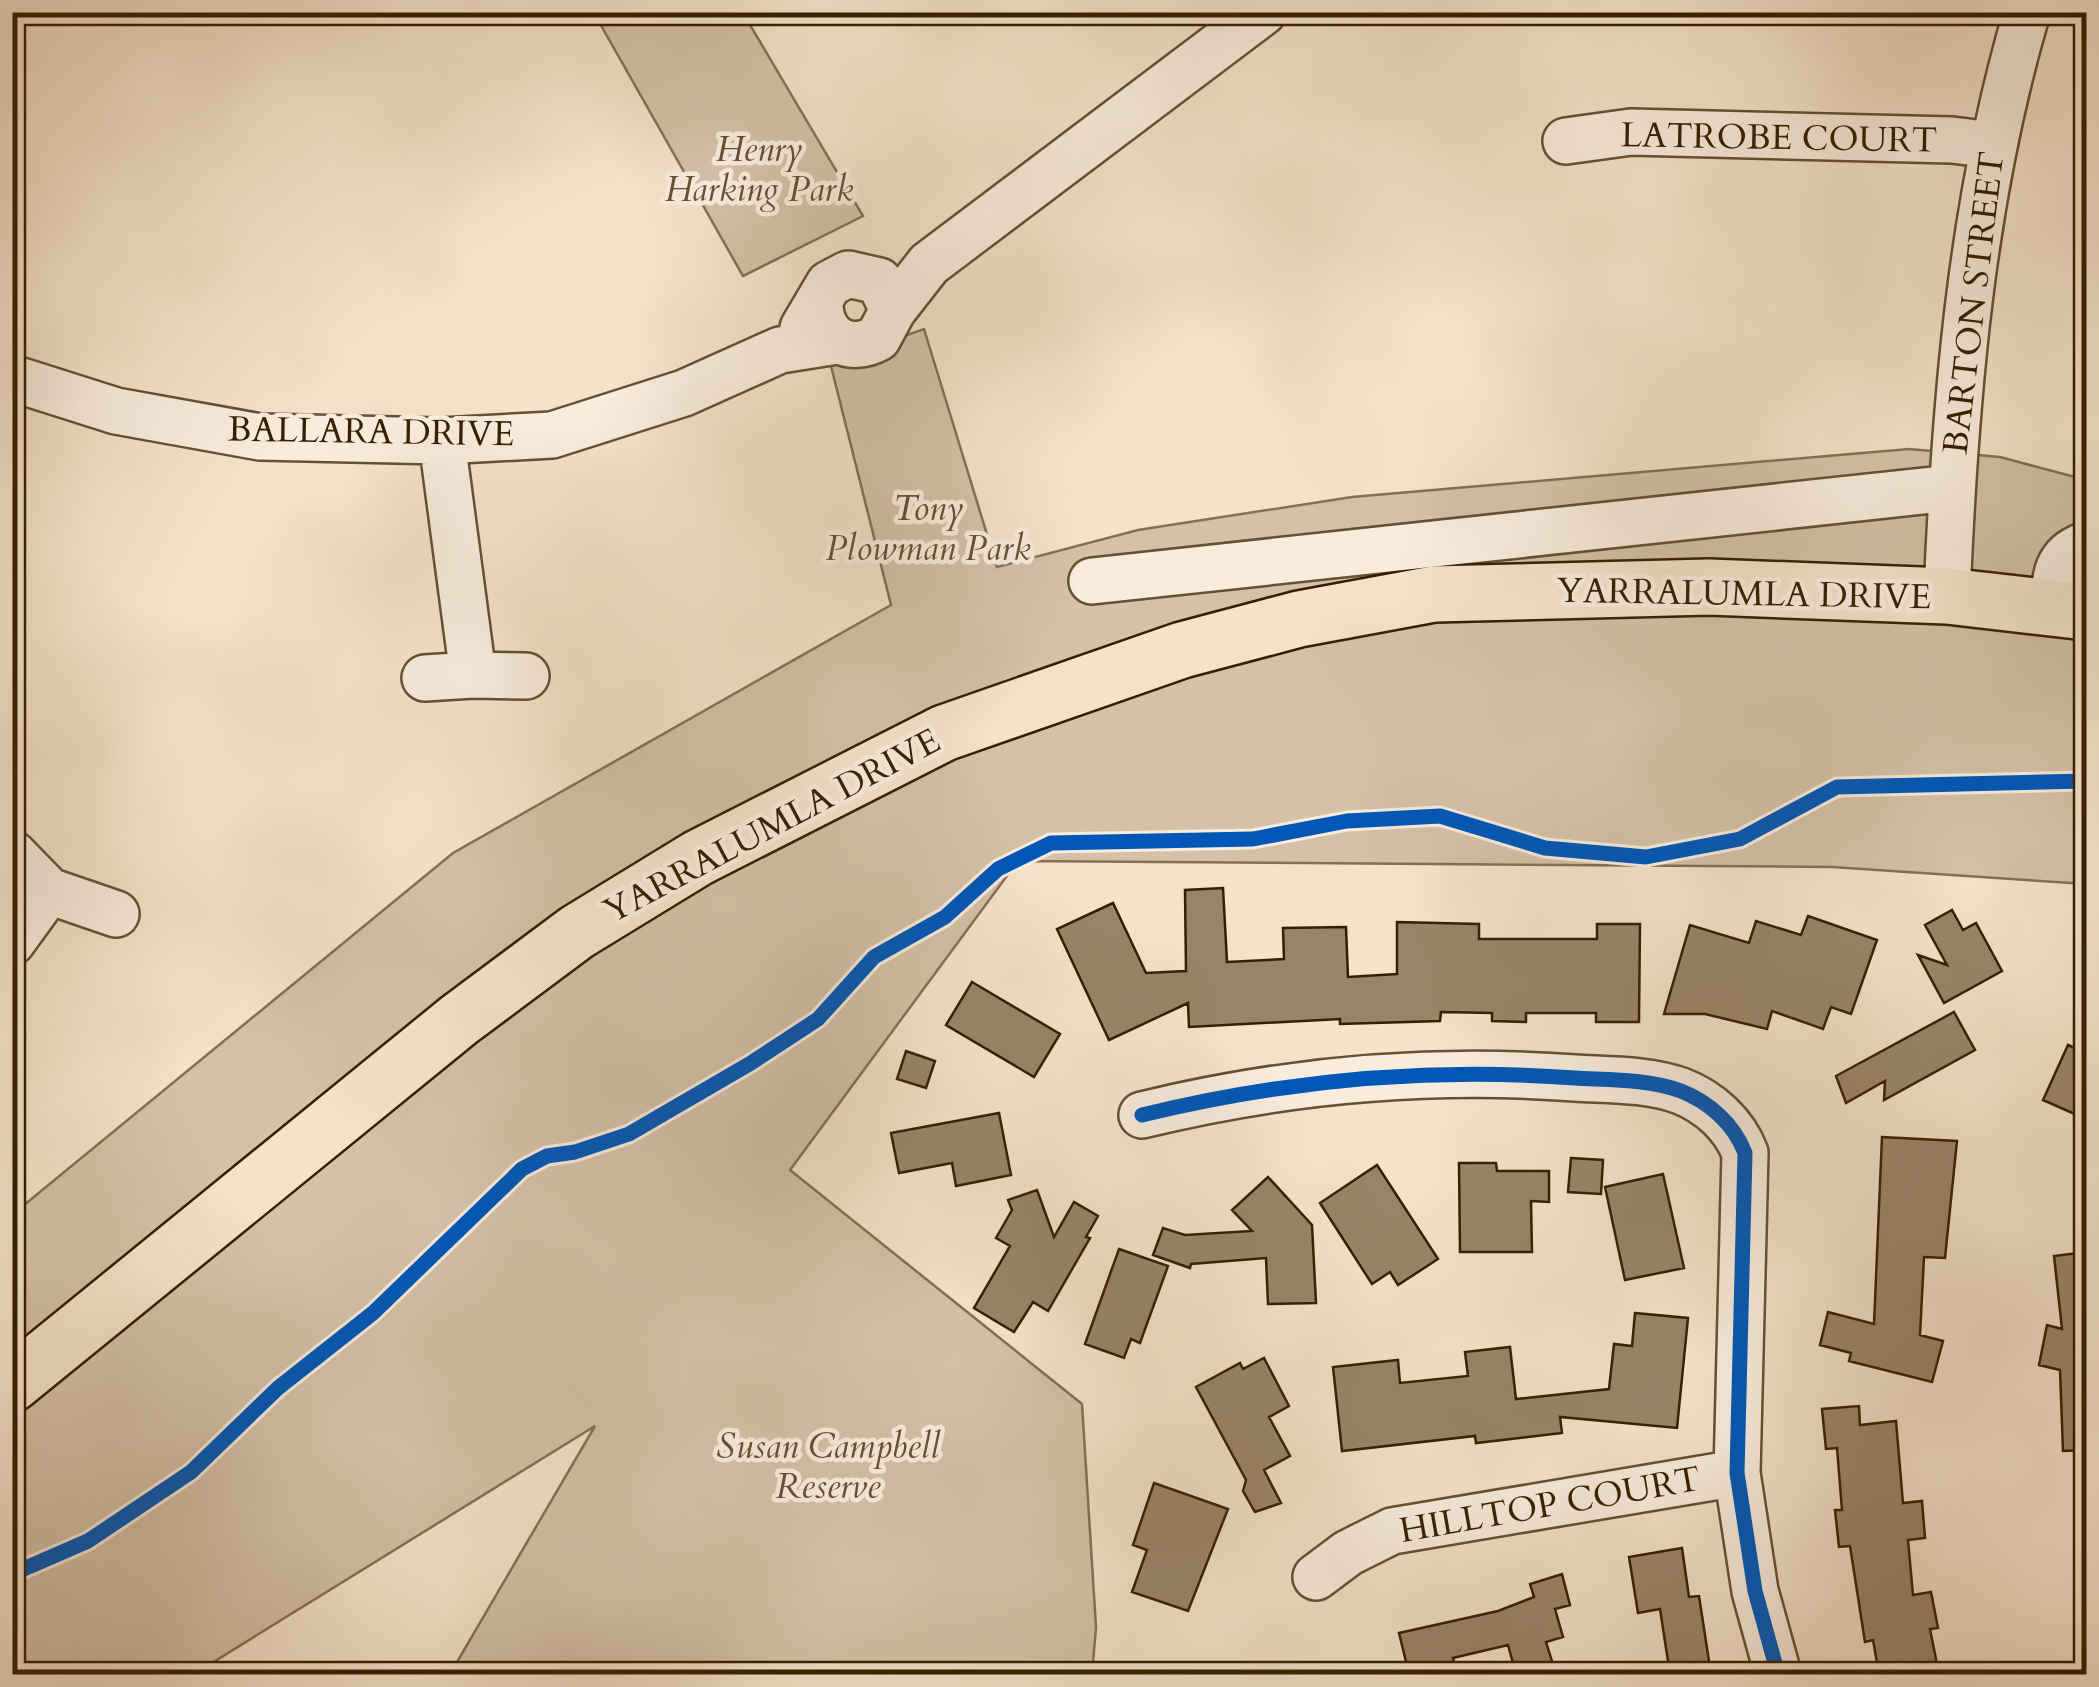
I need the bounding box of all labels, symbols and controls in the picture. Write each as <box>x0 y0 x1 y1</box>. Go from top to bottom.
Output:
street label: LATROBE COURT <box>1620 111 1938 165</box>
park label: Henry Harking Park <box>665 126 854 214</box>
street label: BARTON STREET <box>1932 149 2016 457</box>
street label: BALLARA DRIVE <box>227 406 515 458</box>
park label: Tony Plowman Park <box>825 485 1031 573</box>
street label: YARRALUMLA DRIVE <box>1556 567 1932 621</box>
street label: YARRALUMLA DRIVE <box>595 717 949 935</box>
park label: Susan Campbell Reserve <box>716 1423 941 1511</box>
street label: HILLTOP COURT <box>1396 1455 1704 1555</box>

